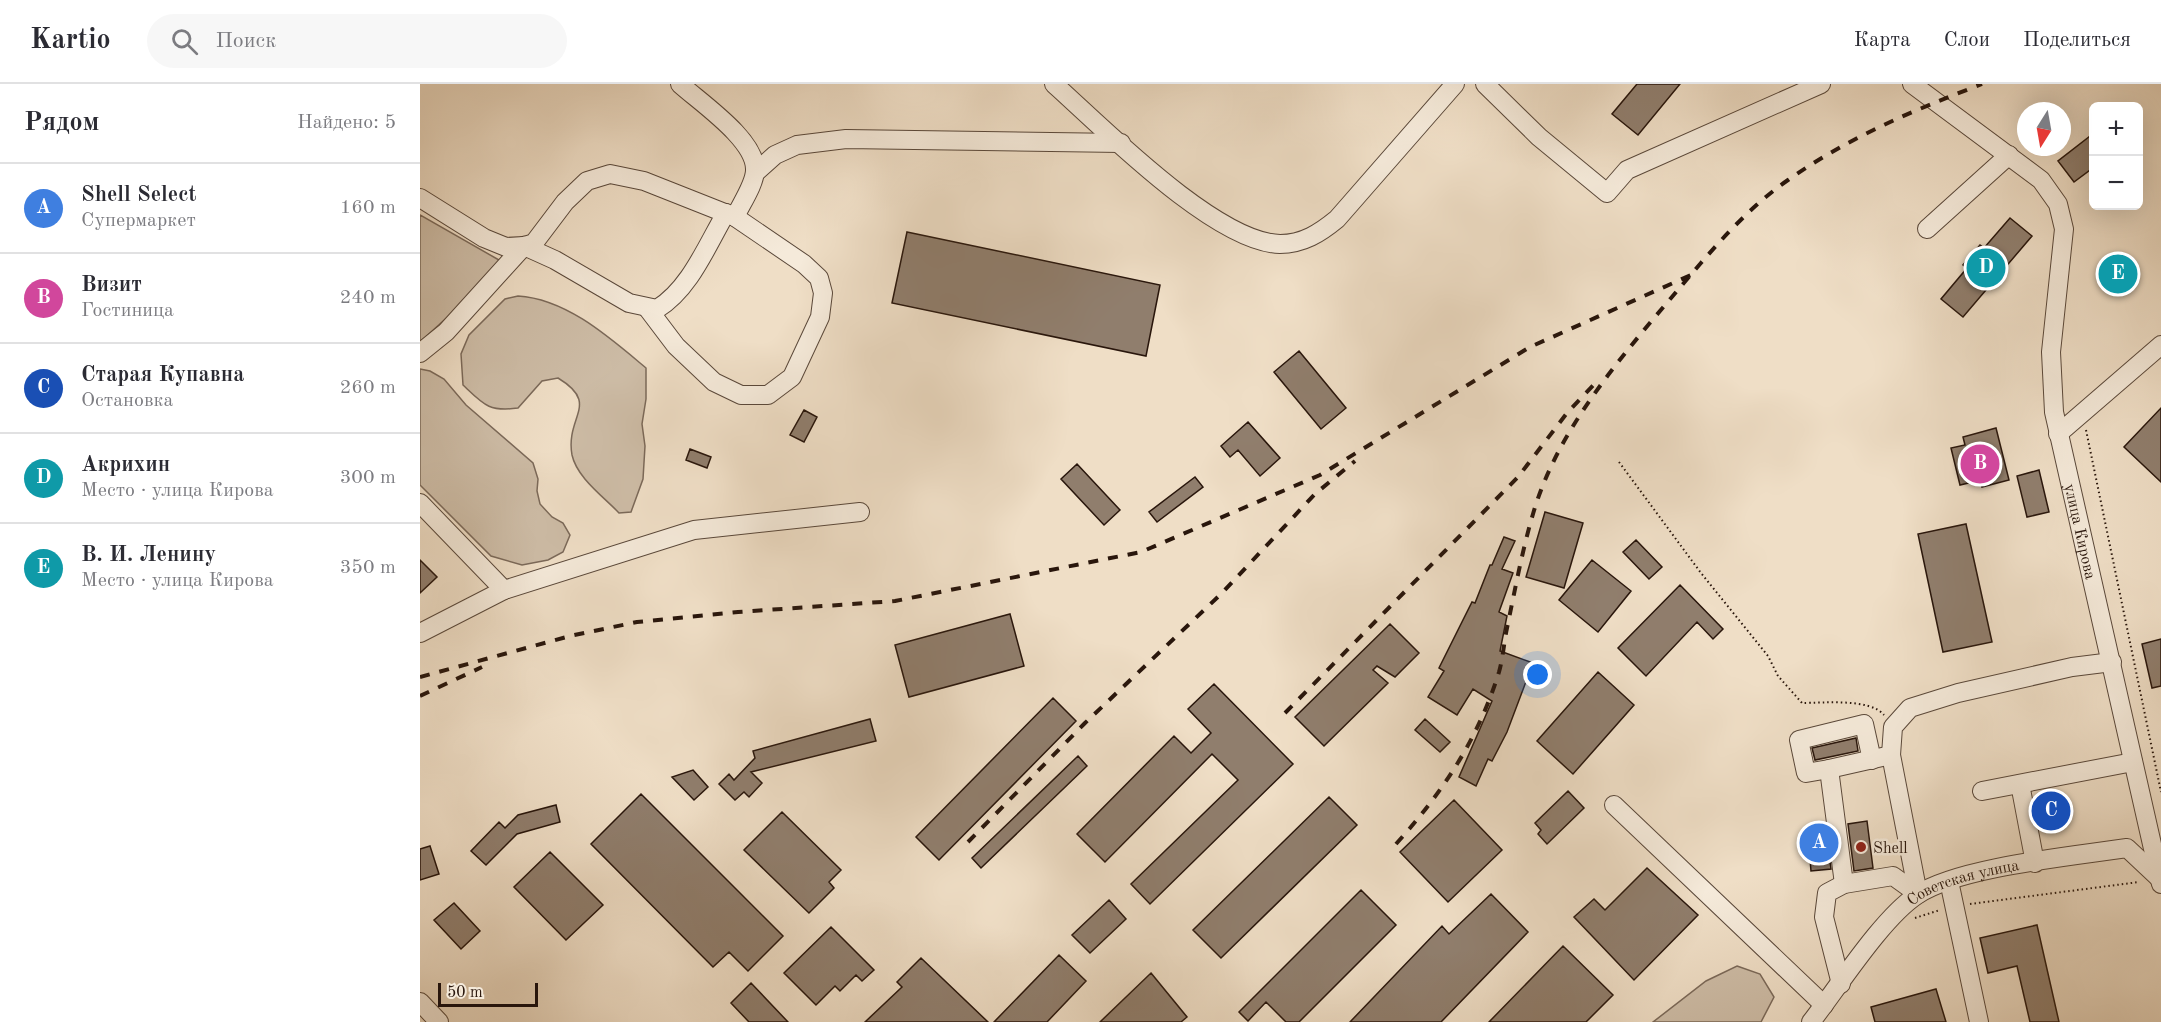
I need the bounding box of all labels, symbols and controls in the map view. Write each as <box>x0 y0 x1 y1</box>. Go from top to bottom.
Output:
search box <box>147 14 567 68</box>
icon: search <box>168 25 201 58</box>
text: Kartio <box>30 27 111 55</box>
text: Поиск <box>216 30 276 52</box>
text: Карта <box>1854 30 1911 51</box>
text: Слои <box>1944 30 1990 51</box>
text: Поделиться <box>2023 30 2131 51</box>
north arrow <box>2017 102 2071 156</box>
map controls <box>2089 102 2143 210</box>
button: + <box>2089 102 2143 156</box>
text: Рядом <box>24 110 99 136</box>
text: Найдено: 5 <box>297 113 396 133</box>
button: − <box>2089 156 2143 210</box>
text: Shell Select <box>81 184 197 206</box>
text: A <box>36 198 51 218</box>
text: 160 m <box>340 198 396 218</box>
text: Супермаркет <box>81 211 196 231</box>
pin: D <box>1966 246 2006 291</box>
pin: E <box>2098 252 2138 297</box>
text: Визит <box>81 274 142 296</box>
text: B <box>36 288 51 308</box>
text: 240 m <box>340 288 396 308</box>
text: Гостиница <box>81 301 174 321</box>
text: Старая Купавна <box>81 364 244 386</box>
text: C <box>37 378 50 398</box>
text: 260 m <box>340 378 396 398</box>
text: Остановка <box>81 391 173 411</box>
pin: B <box>1960 442 2000 487</box>
text: Акрихин <box>81 454 170 476</box>
text: D <box>36 468 51 488</box>
text: 300 m <box>340 468 396 488</box>
text: Место · улица Кирова <box>81 481 274 501</box>
street label: улица Кирова <box>2061 482 2098 581</box>
text: В. И. Ленину <box>81 544 216 566</box>
text: E <box>37 558 50 578</box>
text: 350 m <box>340 558 396 578</box>
text: Место · улица Кирова <box>81 571 274 591</box>
your location <box>1523 660 1552 689</box>
pin: C <box>2032 788 2070 834</box>
pin: A <box>1800 820 1838 866</box>
marker: Shell <box>1854 840 1868 854</box>
place label: Shell <box>1873 841 1908 857</box>
street label: Советская улица <box>1905 858 2020 909</box>
scale bar <box>438 980 538 1008</box>
text: 50 m <box>447 985 483 1001</box>

